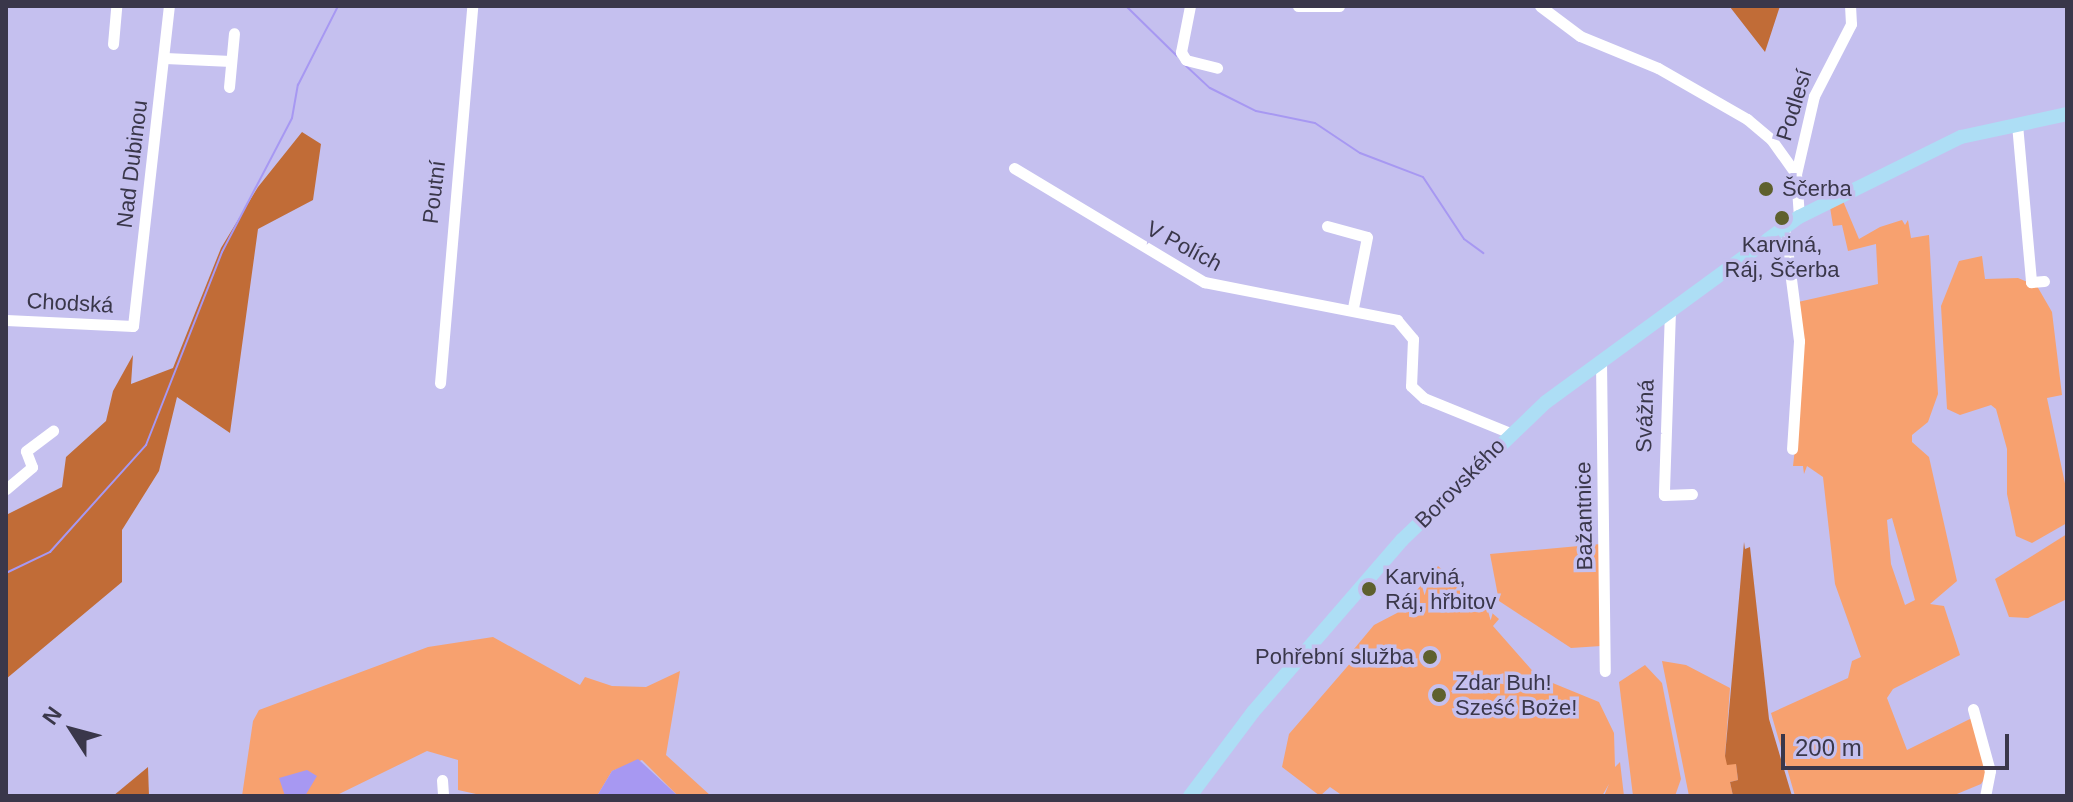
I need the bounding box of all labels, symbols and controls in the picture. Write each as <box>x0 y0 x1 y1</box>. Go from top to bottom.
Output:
street label: Podlesí <box>1771 66 1817 144</box>
street label: Nad Dubinou <box>111 99 153 229</box>
street label: Poutní <box>417 159 451 225</box>
place label: Ščerba <box>1782 176 1852 202</box>
marker: Ščerba <box>1757 180 1775 198</box>
marker: Karviná, Ráj, Ščerba <box>1773 209 1791 227</box>
street label: V Polích <box>1142 215 1226 277</box>
place label: Karviná, Ráj, Ščerba <box>1725 231 1839 282</box>
street label: Chodská <box>26 288 114 318</box>
street label: Svážná <box>1631 379 1659 453</box>
street label: Borovského <box>1410 433 1510 533</box>
street label: Bažantnice <box>1570 461 1598 571</box>
place label: Karviná, Ráj, hřbitov <box>1385 563 1496 614</box>
marker: Karviná, Ráj, hřbitov <box>1360 580 1378 598</box>
place label: Pohřební služba <box>1255 644 1414 670</box>
marker: Pohřební služba <box>1421 648 1439 666</box>
place label: Zdar Buh! Sześć Boże! <box>1455 669 1577 720</box>
marker: Zdar Buh! Sześć Boże! <box>1430 686 1448 704</box>
north arrow <box>32 690 112 770</box>
text: N <box>37 702 67 729</box>
scale bar <box>1785 718 2013 768</box>
text: 200 m <box>1795 734 1862 761</box>

